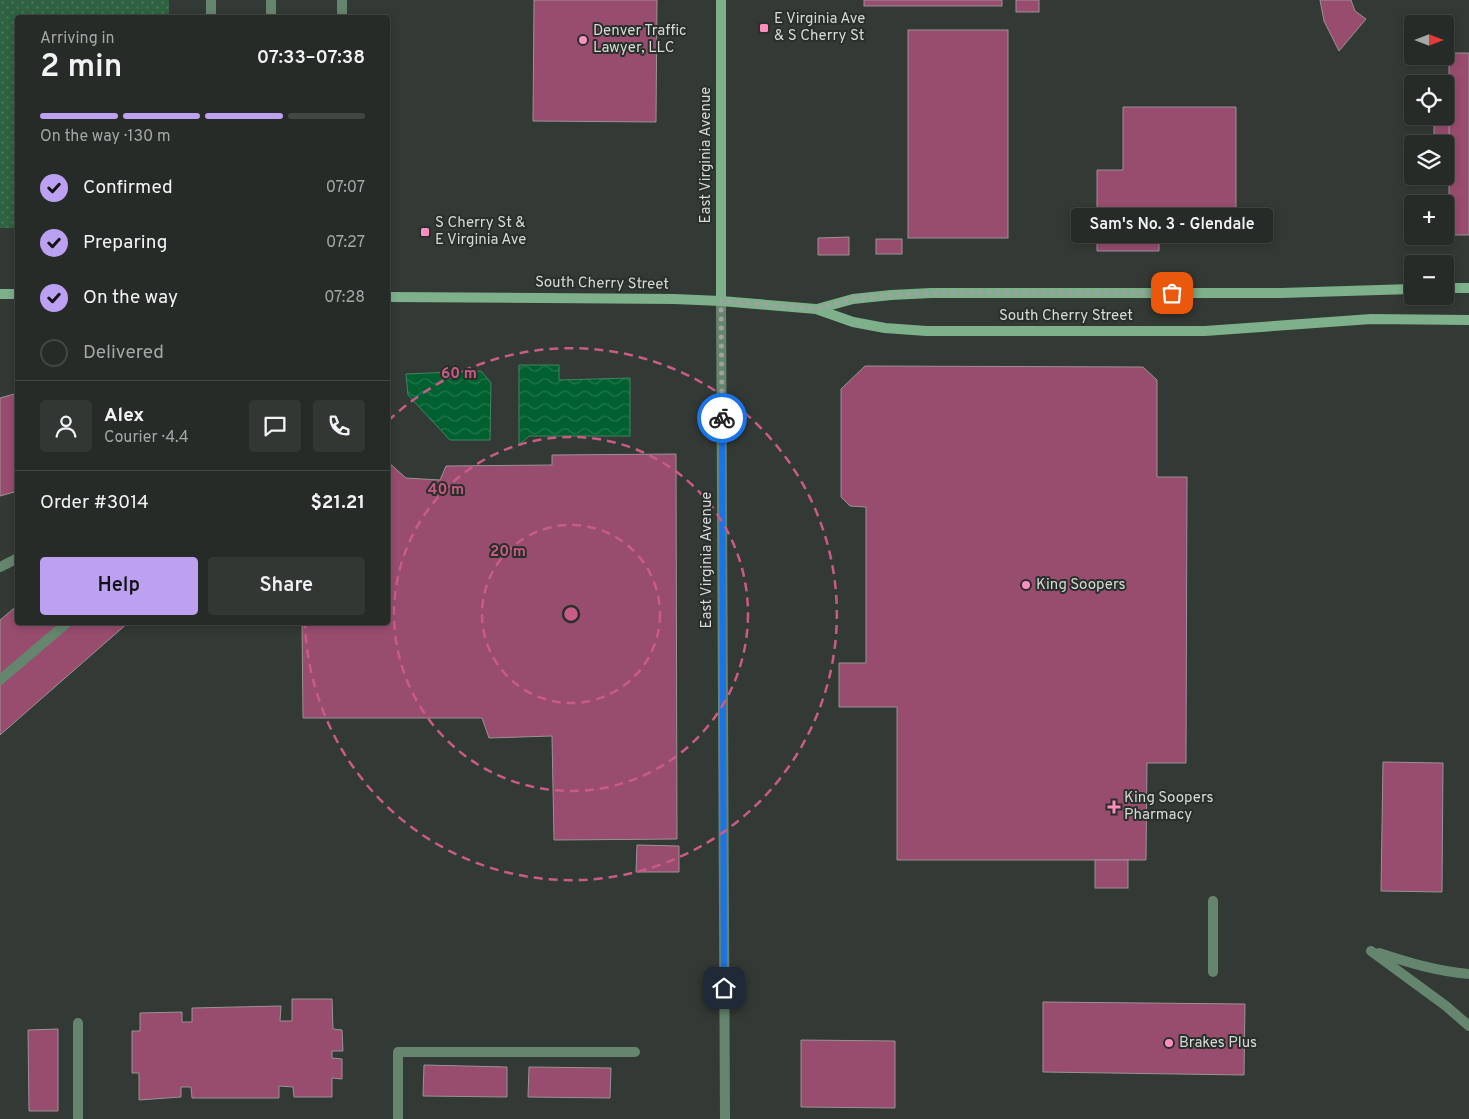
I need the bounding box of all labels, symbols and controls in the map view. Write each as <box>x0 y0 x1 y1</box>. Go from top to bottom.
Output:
place label: E Virginia Ave & S Cherry St <box>774 10 865 46</box>
north arrow <box>1404 15 1454 65</box>
map controls <box>1404 15 1454 305</box>
place label: Denver Traffic Lawyer, LLC <box>593 22 687 58</box>
marker: E Virginia Ave & S Cherry St <box>758 22 770 34</box>
text: Arriving in <box>40 29 115 49</box>
marker: Denver Traffic Lawyer, LLC <box>577 34 589 46</box>
text: 07:33–07:38 <box>257 46 365 70</box>
text: 2 min <box>40 48 122 88</box>
button: locate <box>1404 75 1454 125</box>
street label: East Virginia Avenue <box>697 87 716 223</box>
text: On the way · 130 m <box>40 127 171 147</box>
button: layers <box>1404 135 1454 185</box>
icon: check <box>40 174 68 202</box>
text: Confirmed <box>83 176 173 200</box>
text: 07:07 <box>326 178 365 198</box>
button: + <box>1404 195 1454 245</box>
callout: Sam's No. 3 - Glendale <box>1071 208 1273 243</box>
place label: S Cherry St & E Virginia Ave <box>435 214 526 250</box>
text: Sam's No. 3 - Glendale <box>1090 215 1255 235</box>
marker: S Cherry St & E Virginia Ave <box>419 226 431 238</box>
icon: check <box>40 229 68 257</box>
text: Preparing <box>83 231 167 255</box>
text: 07:27 <box>326 233 365 253</box>
button: − <box>1404 255 1454 305</box>
pin <box>1151 272 1193 314</box>
street label: South Cherry Street <box>535 273 669 295</box>
icon: bag <box>1158 279 1186 307</box>
icon: check <box>40 284 68 312</box>
text: On the way <box>83 286 178 310</box>
text: 07:28 <box>324 288 365 308</box>
street label: South Cherry Street <box>999 307 1133 326</box>
text: Delivered <box>83 341 164 365</box>
text: 60 m <box>441 365 477 384</box>
courier <box>697 393 747 443</box>
button: person <box>40 400 92 452</box>
button: chat <box>249 400 301 452</box>
button: phone <box>313 400 365 452</box>
text: Alex <box>104 404 144 428</box>
icon: bike <box>708 404 736 432</box>
text: Courier · 4.4 <box>104 428 189 448</box>
text: 40 m <box>428 481 464 500</box>
text: Order #3014 <box>40 491 149 515</box>
text: $21.21 <box>310 491 365 515</box>
street label: East Virginia Avenue <box>698 492 717 628</box>
text: 20 m <box>490 543 526 562</box>
button: Help <box>40 557 198 615</box>
button: Share <box>208 557 365 615</box>
place label: King Soopers <box>1036 576 1126 595</box>
marker: King Soopers <box>1020 579 1032 591</box>
centre of rings <box>562 605 580 623</box>
place label: King Soopers Pharmacy <box>1124 789 1214 825</box>
marker: King Soopers Pharmacy <box>1108 801 1120 813</box>
pin <box>703 967 745 1009</box>
icon: home <box>710 974 738 1002</box>
place label: Brakes Plus <box>1179 1034 1257 1053</box>
marker: Brakes Plus <box>1163 1037 1175 1049</box>

